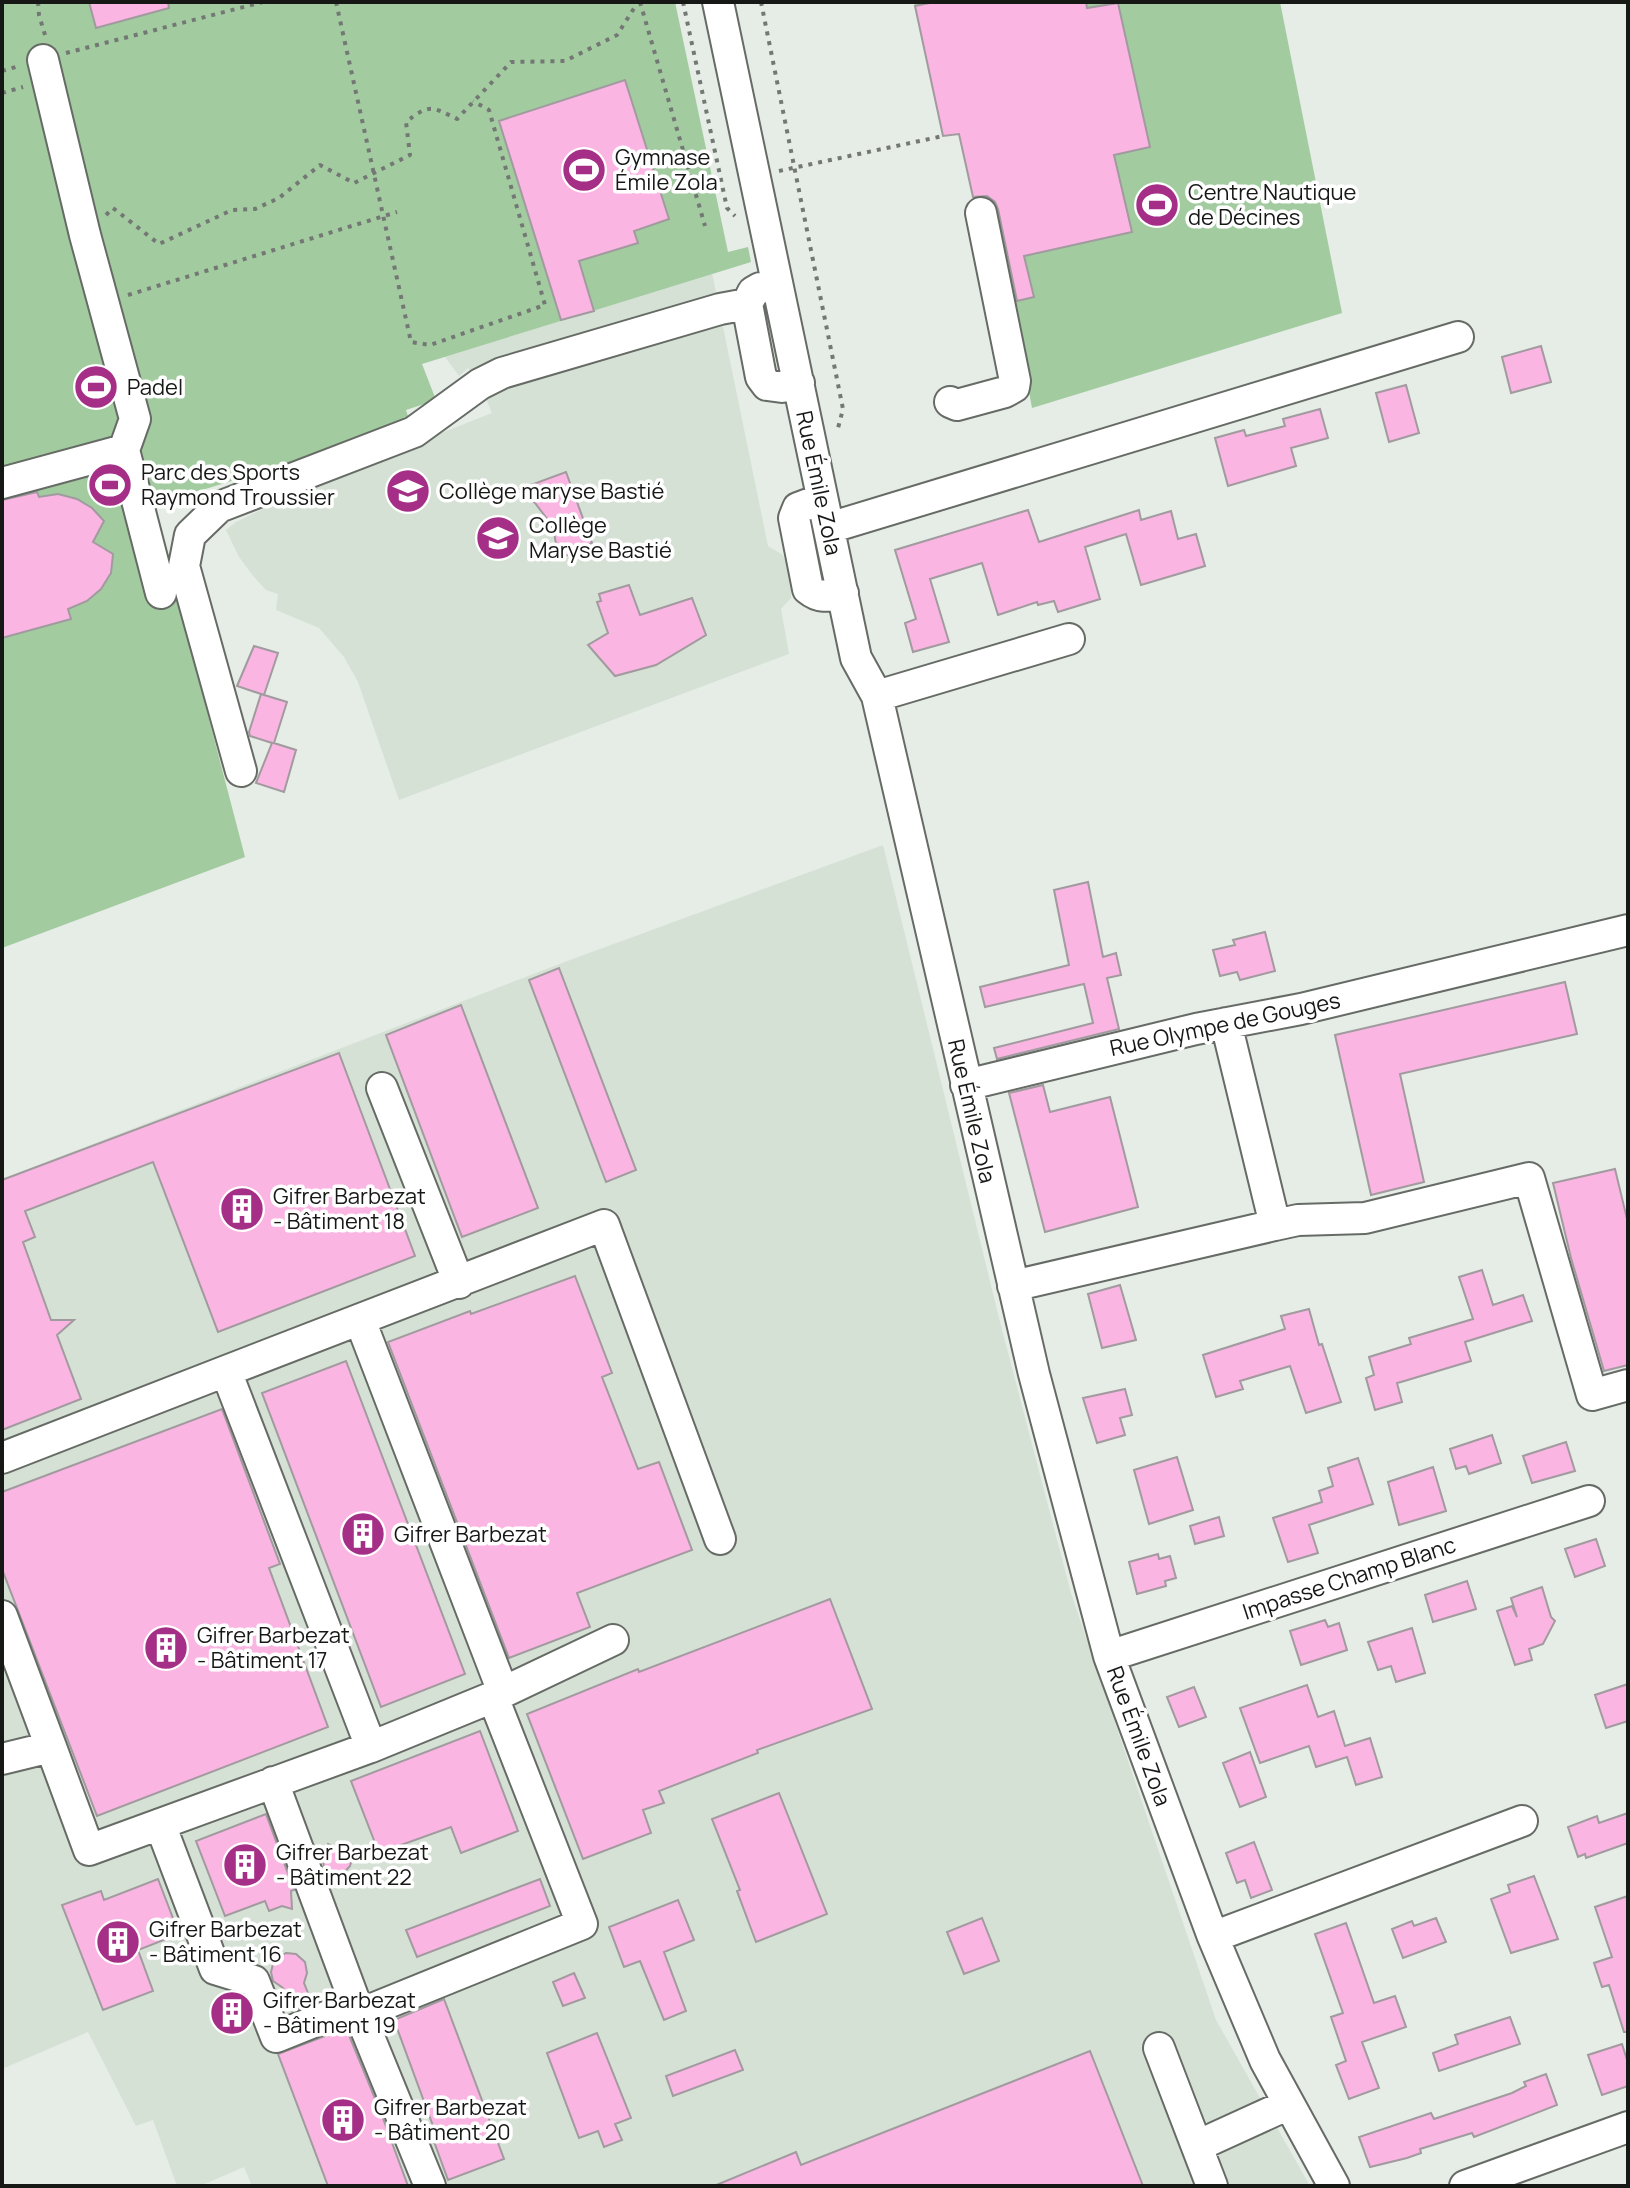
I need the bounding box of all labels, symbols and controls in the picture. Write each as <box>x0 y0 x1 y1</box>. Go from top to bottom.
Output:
place label: Gymnase Émile Zola <box>615 142 718 197</box>
sports icon: Gymnase Émile Zola <box>560 146 608 194</box>
place label: Centre Nautique de Décines <box>1188 177 1357 232</box>
sports icon: Centre Nautique de Décines <box>1133 181 1181 229</box>
sports icon: Padel <box>72 363 120 411</box>
place label: Padel <box>127 372 183 402</box>
street label: Rue Émile Zola <box>789 408 849 558</box>
place label: Parc des Sports Raymond Troussier <box>141 457 335 512</box>
sports icon: Parc des Sports Raymond Troussier <box>86 461 134 509</box>
school or university icon: Collège maryse Bastié <box>384 467 432 515</box>
place label: Collège maryse Bastié <box>439 476 664 506</box>
place label: Collège Maryse Bastié <box>529 510 672 565</box>
school or university icon: Collège Maryse Bastié <box>474 514 522 562</box>
street label: Rue Olympe de Gouges <box>1107 985 1343 1063</box>
street label: Rue Émile Zola <box>941 1036 1003 1186</box>
place label: Gifrer Barbezat - Bâtiment 18 <box>273 1181 426 1236</box>
building icon: Gifrer Barbezat - Bâtiment 18 <box>218 1185 266 1233</box>
building icon: Gifrer Barbezat <box>339 1510 387 1558</box>
place label: Gifrer Barbezat <box>394 1519 547 1549</box>
street label: Impasse Champ Blanc <box>1239 1529 1459 1627</box>
place label: Gifrer Barbezat - Bâtiment 17 <box>197 1620 350 1675</box>
building icon: Gifrer Barbezat - Bâtiment 17 <box>142 1624 190 1672</box>
street label: Rue Émile Zola <box>1100 1662 1178 1810</box>
place label: Gifrer Barbezat - Bâtiment 22 <box>276 1837 429 1892</box>
building icon: Gifrer Barbezat - Bâtiment 22 <box>221 1841 269 1889</box>
place label: Gifrer Barbezat - Bâtiment 16 <box>149 1914 302 1969</box>
building icon: Gifrer Barbezat - Bâtiment 16 <box>94 1918 142 1966</box>
place label: Gifrer Barbezat - Bâtiment 19 <box>263 1985 416 2040</box>
building icon: Gifrer Barbezat - Bâtiment 19 <box>208 1989 256 2037</box>
place label: Gifrer Barbezat - Bâtiment 20 <box>374 2092 527 2147</box>
building icon: Gifrer Barbezat - Bâtiment 20 <box>319 2096 367 2144</box>

